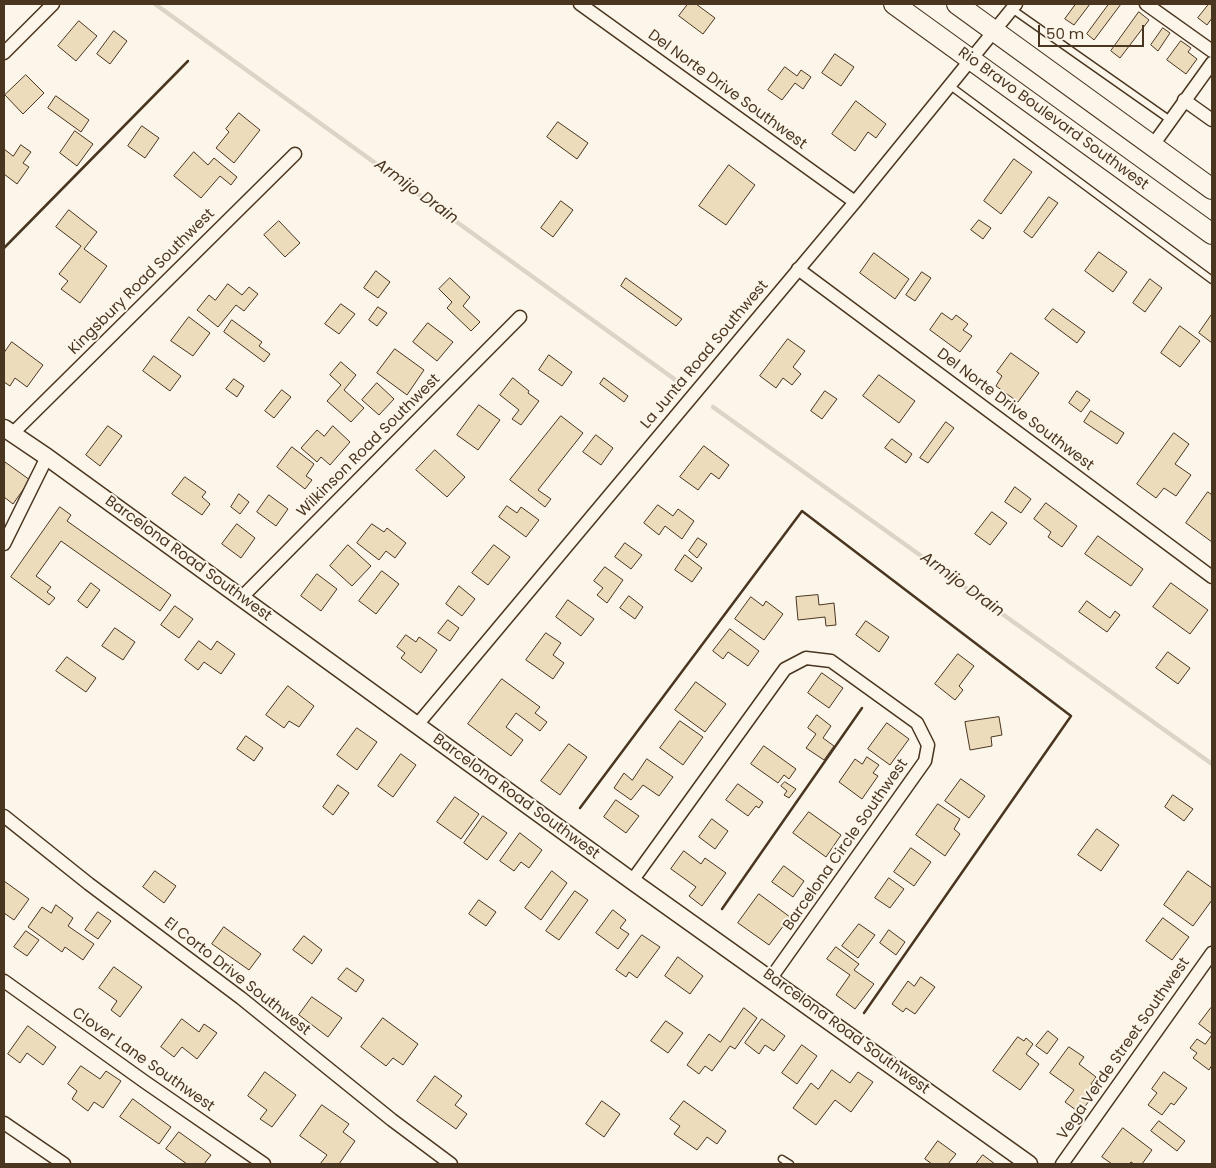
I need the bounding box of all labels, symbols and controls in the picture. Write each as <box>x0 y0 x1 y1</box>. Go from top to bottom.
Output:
scale bar <box>1041 15 1147 47</box>
text: 50 m <box>1046 23 1084 44</box>
street label: Del Norte Drive Southwest <box>644 26 810 154</box>
street label: Rio Bravo Boulevard Southwest <box>954 44 1152 194</box>
water label: Armijo Drain <box>371 155 461 229</box>
street label: Kingsbury Road Southwest <box>65 205 219 359</box>
street label: La Junta Road Southwest <box>638 277 772 433</box>
street label: Del Norte Drive Southwest <box>933 345 1097 475</box>
street label: Wilkinson Road Southwest <box>294 371 444 521</box>
street label: Barcelona Road Southwest <box>101 493 275 625</box>
water label: Armijo Drain <box>917 548 1007 622</box>
street label: Barcelona Road Southwest <box>429 731 603 863</box>
street label: Barcelona Circle Southwest <box>780 756 912 934</box>
street label: El Corto Drive Southwest <box>160 914 314 1040</box>
street label: Vega Verde Street Southwest <box>1054 955 1194 1143</box>
street label: Barcelona Road Southwest <box>759 966 933 1098</box>
street label: Clover Lane Southwest <box>68 1004 218 1116</box>

